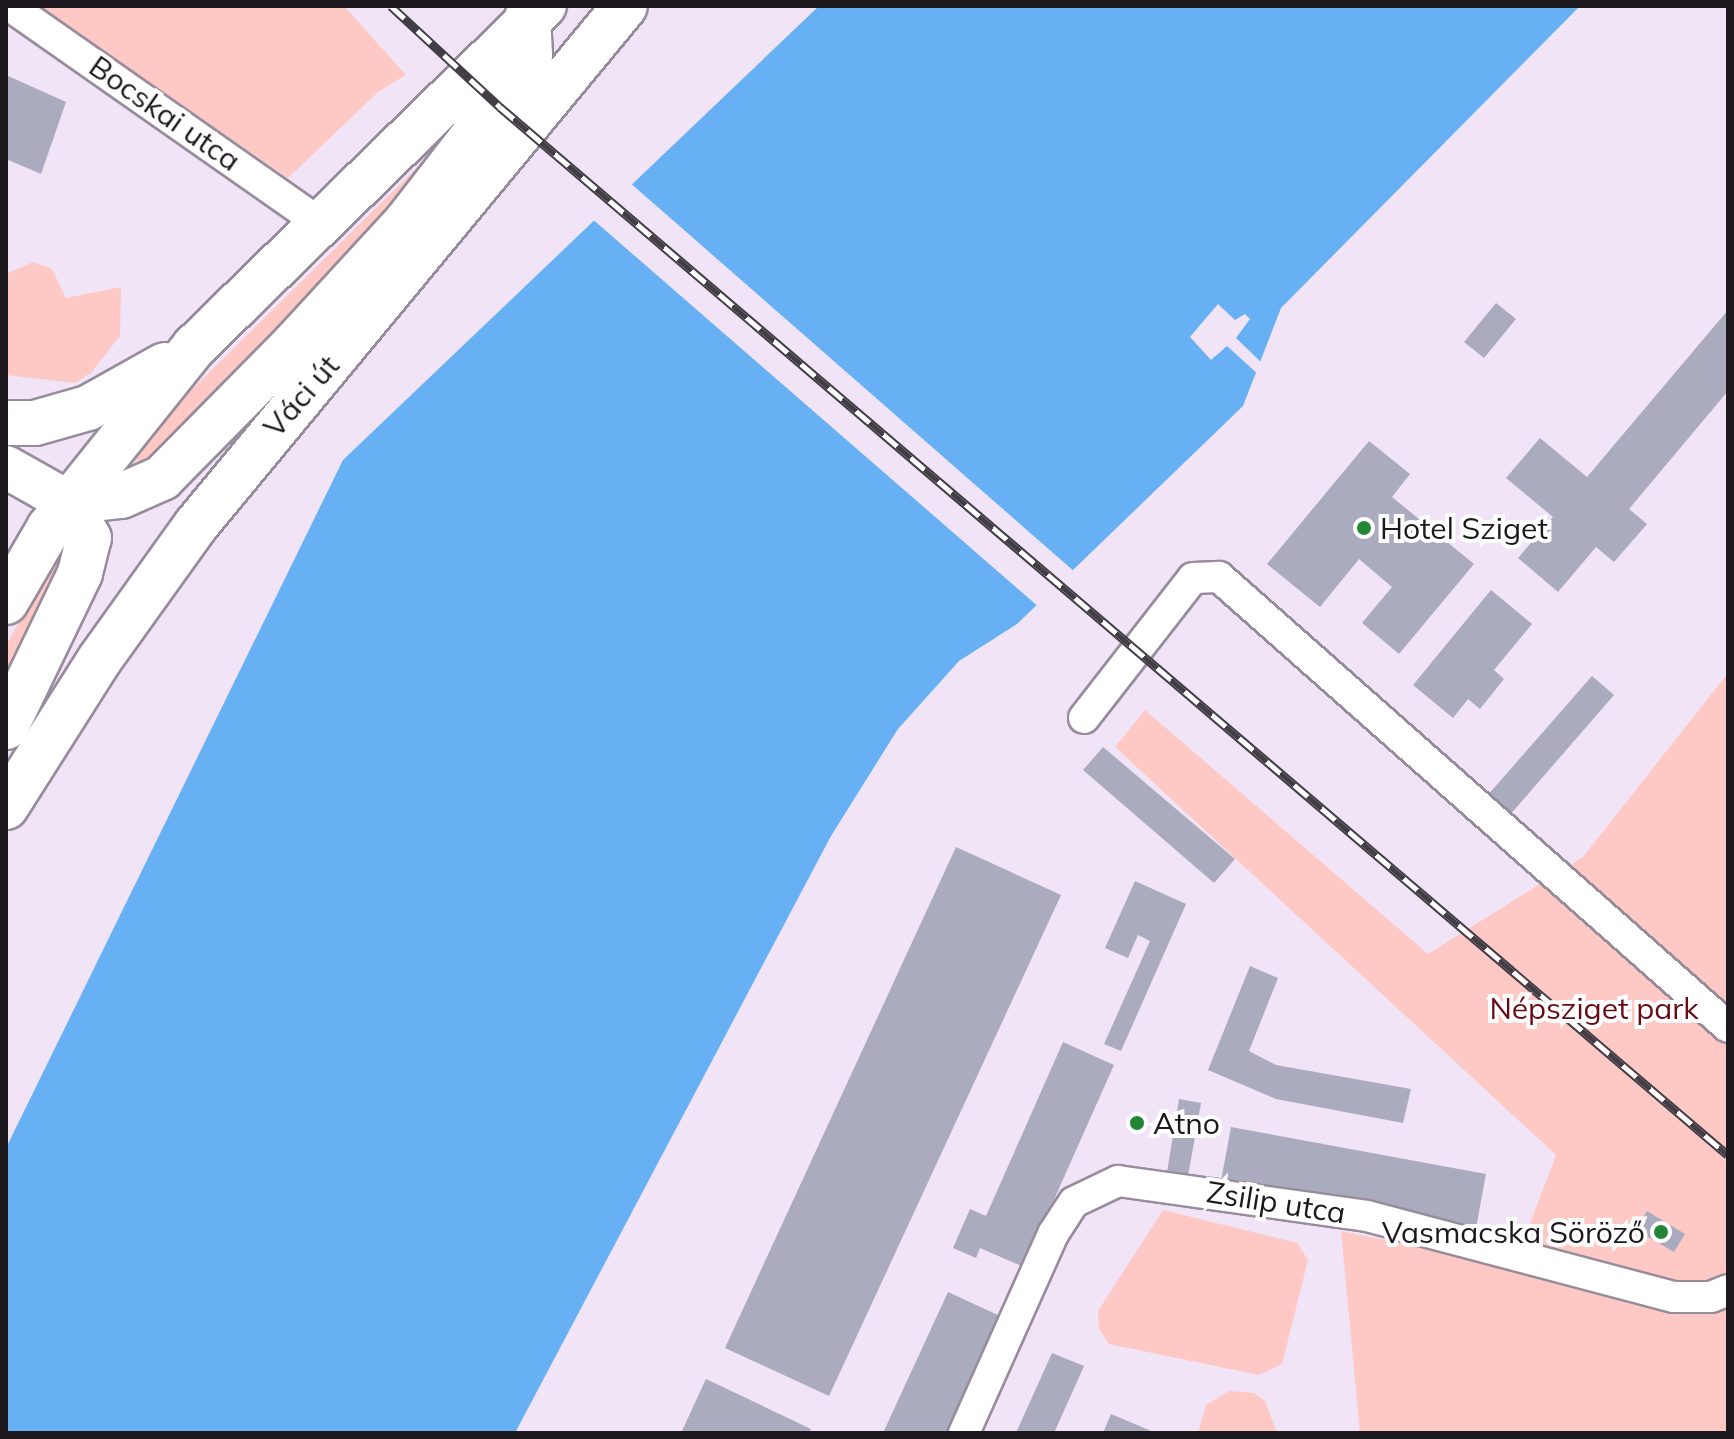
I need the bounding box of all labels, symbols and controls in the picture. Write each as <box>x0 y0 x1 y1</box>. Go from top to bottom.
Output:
street label: Bocskai utca <box>83 48 247 178</box>
street label: Váci út <box>256 348 346 444</box>
place label: Hotel Sziget <box>1380 510 1548 546</box>
marker: Hotel Sziget <box>1355 519 1373 537</box>
park label: Népsziget park <box>1489 990 1699 1026</box>
place label: Atno <box>1153 1105 1220 1141</box>
marker: Atno <box>1128 1114 1146 1132</box>
street label: Zsilip utca <box>1204 1173 1348 1231</box>
place label: Vasmacska Söröző <box>1382 1214 1645 1250</box>
marker: Vasmacska Söröző <box>1652 1223 1670 1241</box>

